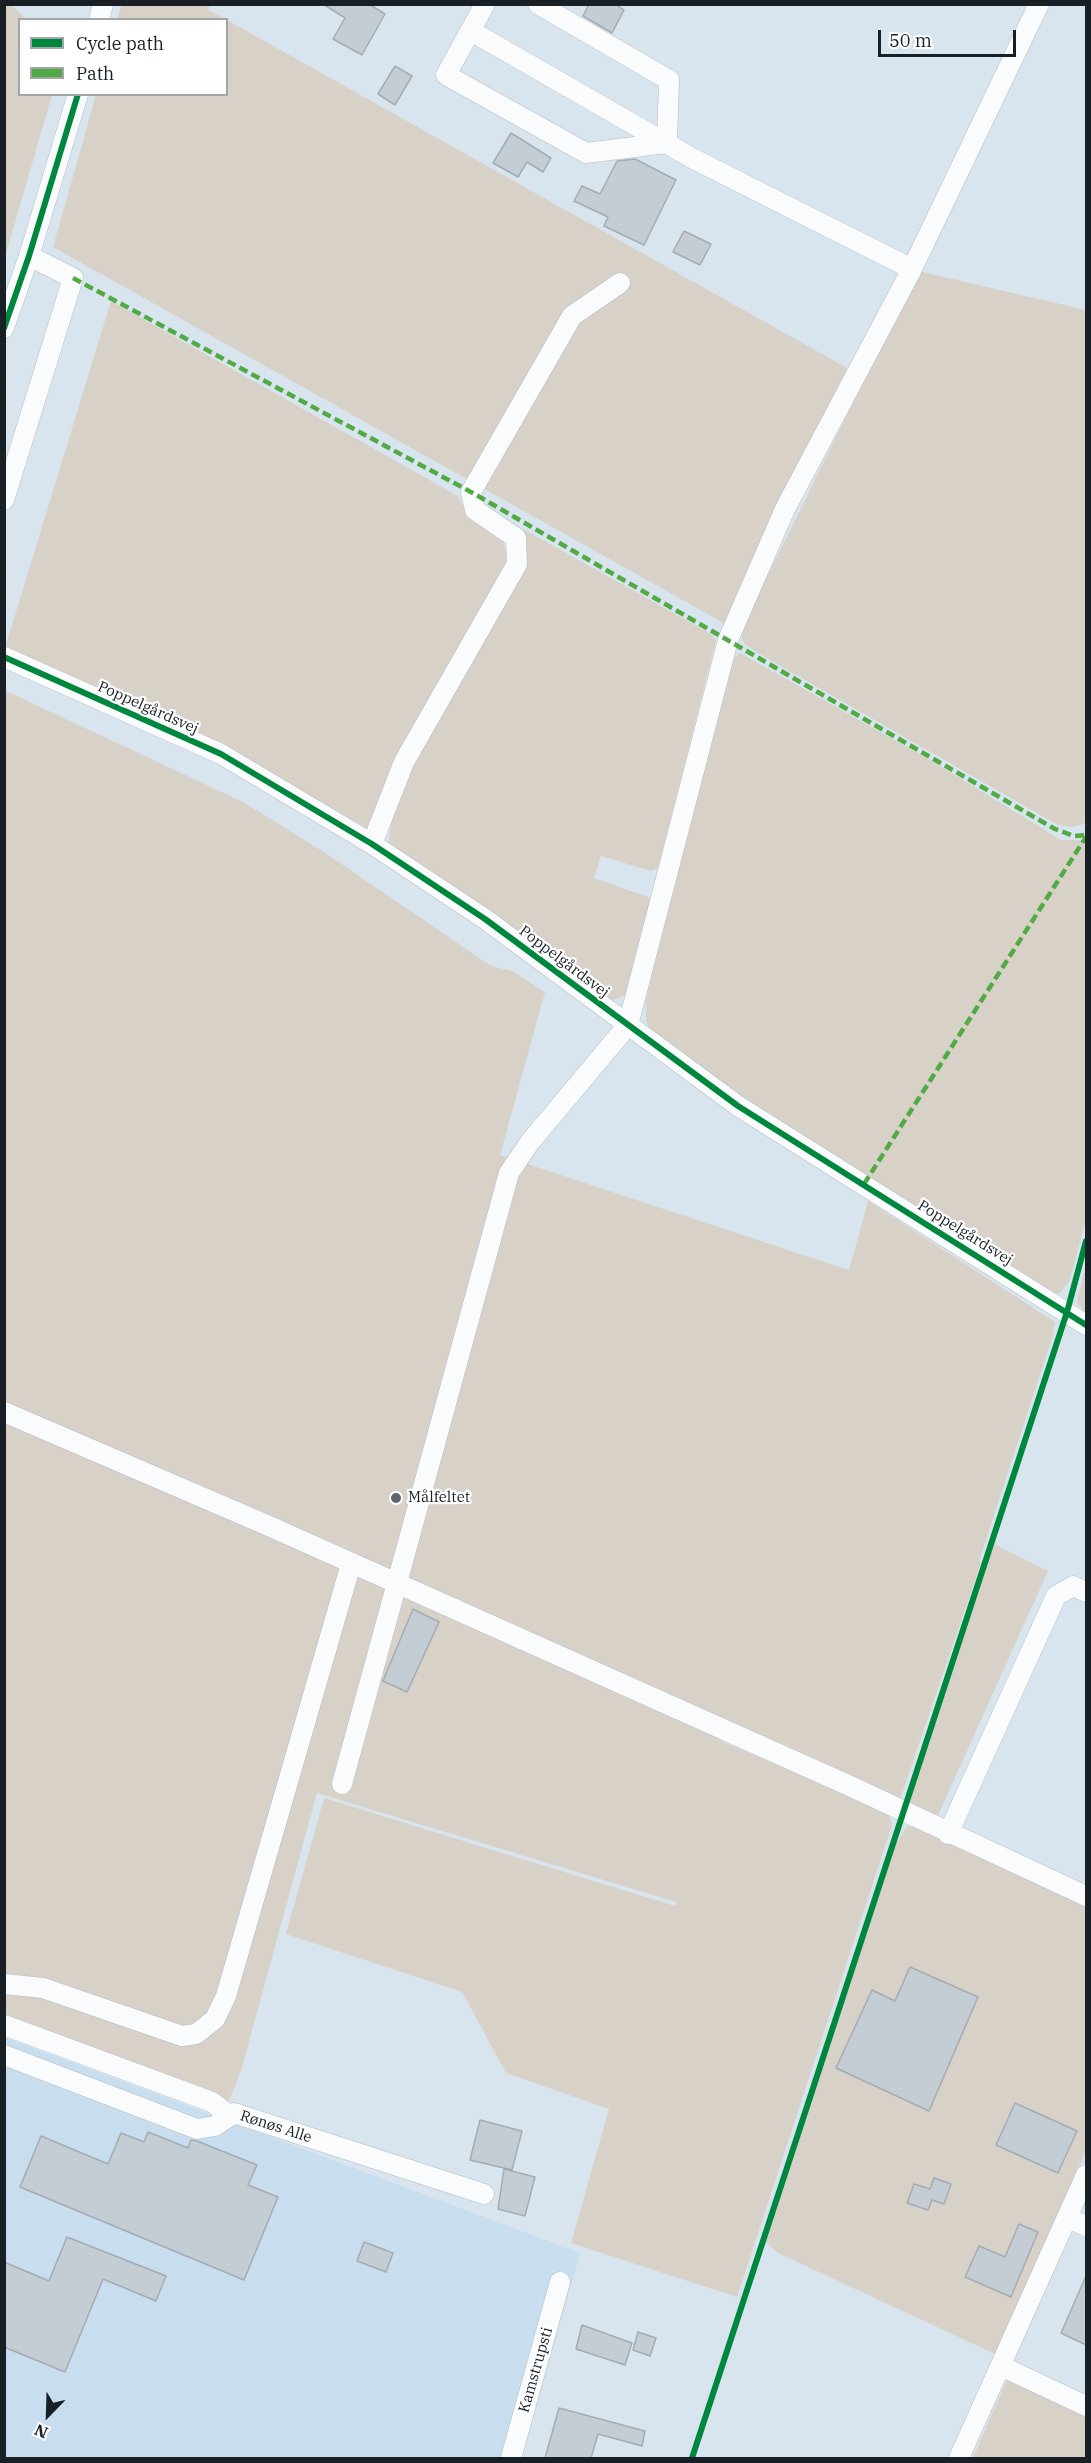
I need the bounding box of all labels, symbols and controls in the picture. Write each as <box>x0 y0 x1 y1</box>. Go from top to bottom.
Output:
legend <box>18 18 228 96</box>
scale bar <box>881 18 1019 56</box>
text: 50 m <box>889 29 932 52</box>
text: Cycle path <box>76 32 164 55</box>
text: Path <box>76 62 114 85</box>
street label: Poppelgårdsvej <box>95 678 201 738</box>
street label: Poppelgårdsvej <box>515 922 613 1002</box>
street label: Poppelgårdsvej <box>914 1197 1016 1269</box>
place label: Målfeltet <box>408 1489 470 1507</box>
marker: Målfeltet <box>389 1491 403 1505</box>
street label: Rønøs Alle <box>238 2107 314 2147</box>
street label: Kamstrupsti <box>515 2325 557 2415</box>
north arrow <box>18 2385 78 2445</box>
text: N <box>31 2420 51 2443</box>

